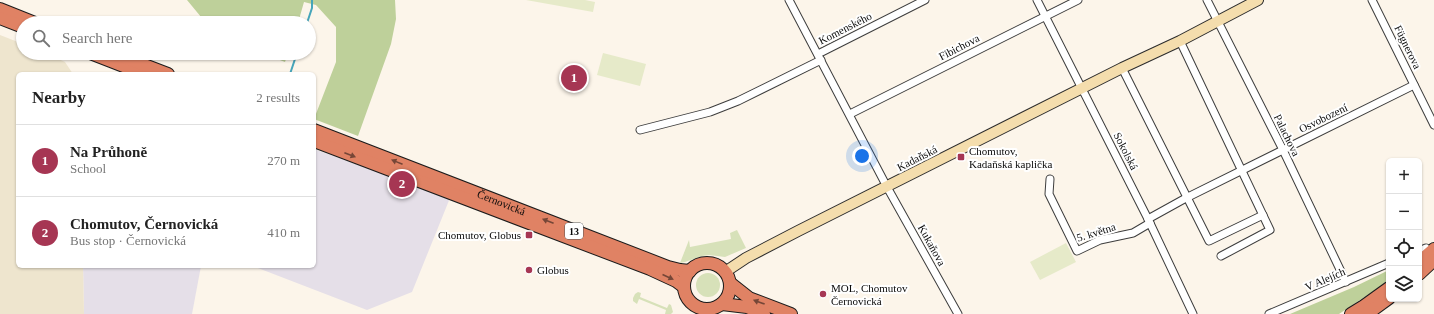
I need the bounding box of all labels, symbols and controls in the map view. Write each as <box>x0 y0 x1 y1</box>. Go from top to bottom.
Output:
street label: Komenského <box>816 9 874 47</box>
search box <box>16 16 316 60</box>
street label: Fügnerova <box>1392 23 1424 71</box>
icon: search <box>30 27 52 49</box>
text: Search here <box>62 30 132 46</box>
street label: Fibichova <box>937 32 981 62</box>
pin: 1 <box>561 63 587 93</box>
text: Nearby <box>32 88 86 107</box>
text: 2 results <box>256 90 300 105</box>
street label: Osvobození <box>1297 101 1349 135</box>
street label: Palachova <box>1272 112 1302 158</box>
street label: Sokolská <box>1111 130 1141 172</box>
street label: Kadaňská <box>895 143 939 173</box>
text: Na Průhoně <box>70 144 147 160</box>
place label: Chomutov, Kadaňská kaplička <box>969 145 1052 170</box>
your location <box>852 146 872 166</box>
one-way arrow <box>345 152 357 158</box>
marker: Chomutov, Kadaňská kaplička <box>956 152 966 162</box>
text: 1 <box>42 153 48 168</box>
text: 270 m <box>267 153 300 168</box>
map controls <box>1386 158 1422 302</box>
button: + <box>1386 158 1422 194</box>
one-way arrow <box>390 159 402 165</box>
text: School <box>70 161 106 176</box>
pin: 2 <box>389 169 415 199</box>
street label: Černovická <box>476 188 527 217</box>
button: − <box>1386 194 1422 230</box>
text: Chomutov, Černovická <box>70 216 218 232</box>
one-way arrow <box>542 217 554 223</box>
street label: 5. května <box>1075 220 1117 244</box>
street label: Kukaňova <box>916 222 948 268</box>
road number: 13 <box>565 223 583 239</box>
text: 2 <box>42 225 48 240</box>
text: 410 m <box>267 225 300 240</box>
place label: Chomutov, Globus <box>438 229 521 241</box>
marker: Chomutov, Globus <box>524 230 534 240</box>
button: locate <box>1386 230 1422 266</box>
text: Bus stop · Černovická <box>70 233 186 248</box>
place label: Globus <box>537 264 569 276</box>
marker: Globus <box>524 265 534 275</box>
street label: V Alejích <box>1303 265 1347 293</box>
button: layers <box>1386 266 1422 302</box>
one-way arrow <box>662 274 673 280</box>
place label: MOL, Chomutov Černovická <box>831 282 908 307</box>
marker: MOL, Chomutov Černovická <box>818 289 828 299</box>
one-way arrow <box>752 298 764 304</box>

